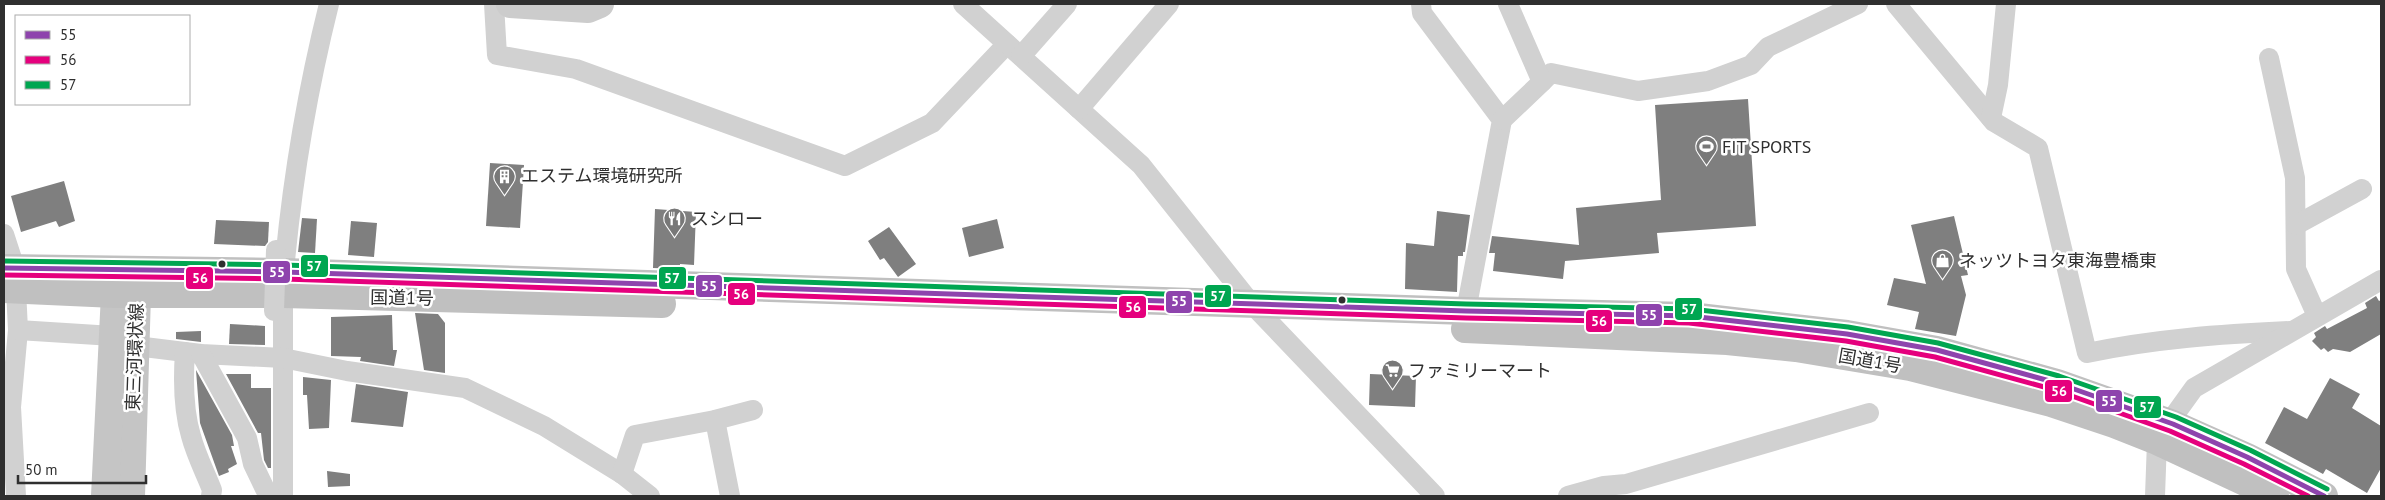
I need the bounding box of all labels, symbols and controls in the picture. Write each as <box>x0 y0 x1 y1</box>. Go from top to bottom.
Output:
legend <box>15 15 190 105</box>
text: 55 <box>60 25 76 44</box>
text: 56 <box>60 50 76 69</box>
text: 57 <box>60 75 76 94</box>
sports icon: FIT SPORTS <box>1694 135 1718 166</box>
place label: FIT SPORTS <box>1722 135 1811 158</box>
building icon: エステム環境研究所 <box>493 164 517 195</box>
place label: エステム環境研究所 <box>521 164 682 187</box>
restaurant icon: スシロー <box>663 207 687 238</box>
place label: スシロー <box>691 207 763 230</box>
shop icon: ネッツトヨタ東海豊橋東 <box>1931 249 1955 280</box>
place label: ネッツトヨタ東海豊橋東 <box>1959 249 2157 272</box>
line badge: 57 <box>300 254 329 278</box>
text: 57 <box>306 257 322 275</box>
unlabelled marker <box>217 259 227 269</box>
line badge: 55 <box>262 260 291 284</box>
text: 55 <box>269 263 285 281</box>
line badge: 56 <box>185 266 214 290</box>
line badge: 57 <box>658 266 687 290</box>
text: 56 <box>192 269 208 287</box>
text: 57 <box>664 269 680 287</box>
line badge: 55 <box>695 274 723 298</box>
text: 55 <box>701 277 717 295</box>
line badge: 56 <box>727 282 756 306</box>
line badge: 57 <box>1204 284 1232 308</box>
street label: 国道1号 <box>370 285 434 310</box>
text: 56 <box>733 285 749 303</box>
text: 57 <box>1210 287 1226 305</box>
line badge: 55 <box>1165 290 1193 314</box>
text: 55 <box>1171 292 1187 310</box>
line badge: 56 <box>1118 295 1147 319</box>
unlabelled marker <box>1337 295 1347 305</box>
line badge: 57 <box>1674 297 1703 321</box>
text: 56 <box>1125 298 1141 316</box>
text: 57 <box>1681 300 1697 318</box>
street label: 東三河環状線 <box>121 303 148 411</box>
line badge: 55 <box>1635 303 1663 327</box>
text: 55 <box>1641 306 1657 324</box>
line badge: 56 <box>1585 309 1613 333</box>
text: 56 <box>1591 312 1607 330</box>
street label: 国道1号 <box>1837 344 1904 377</box>
supermarket icon: ファミリーマート <box>1380 359 1404 390</box>
place label: ファミリーマート <box>1408 359 1552 382</box>
line badge: 56 <box>2044 379 2073 403</box>
text: 56 <box>2051 382 2067 400</box>
line badge: 55 <box>2095 389 2123 413</box>
text: 55 <box>2101 392 2117 410</box>
line badge: 57 <box>2133 395 2162 419</box>
text: 57 <box>2139 398 2155 416</box>
scale bar <box>18 452 145 484</box>
text: 50 m <box>25 460 58 479</box>

